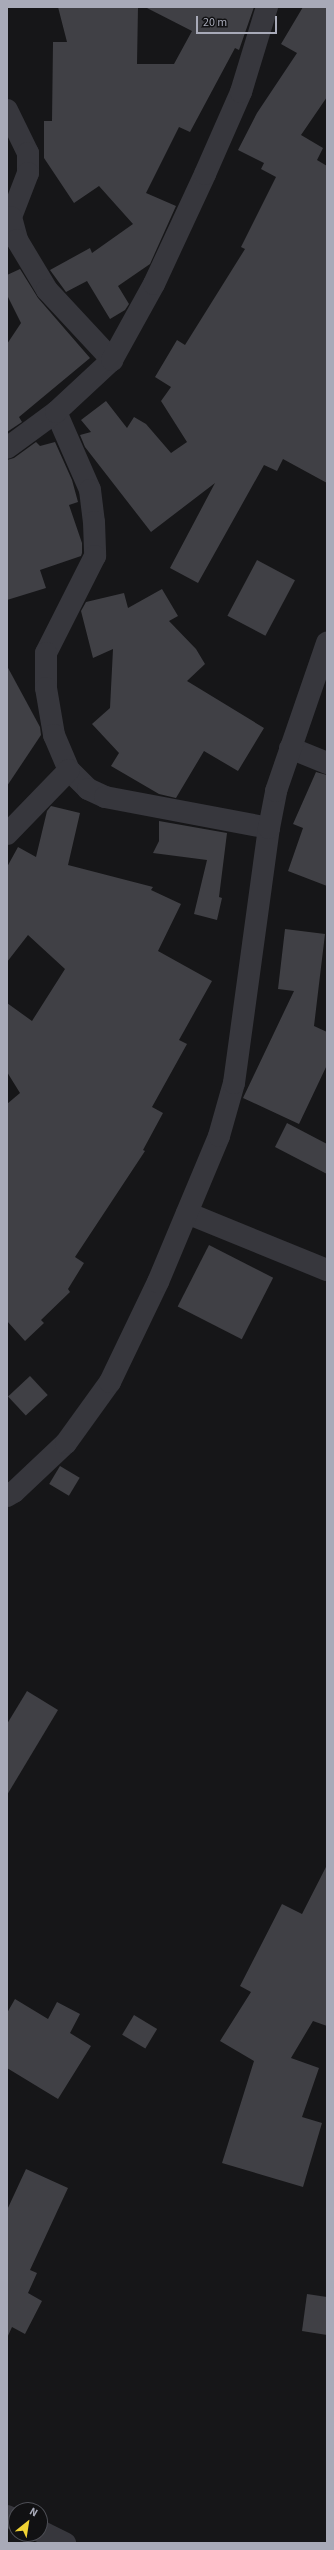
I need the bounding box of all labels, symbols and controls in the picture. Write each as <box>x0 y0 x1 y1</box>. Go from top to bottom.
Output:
scale bar <box>198 8 279 34</box>
text: 20 m <box>203 14 227 31</box>
north arrow <box>8 2502 48 2542</box>
text: N <box>27 2504 41 2520</box>

